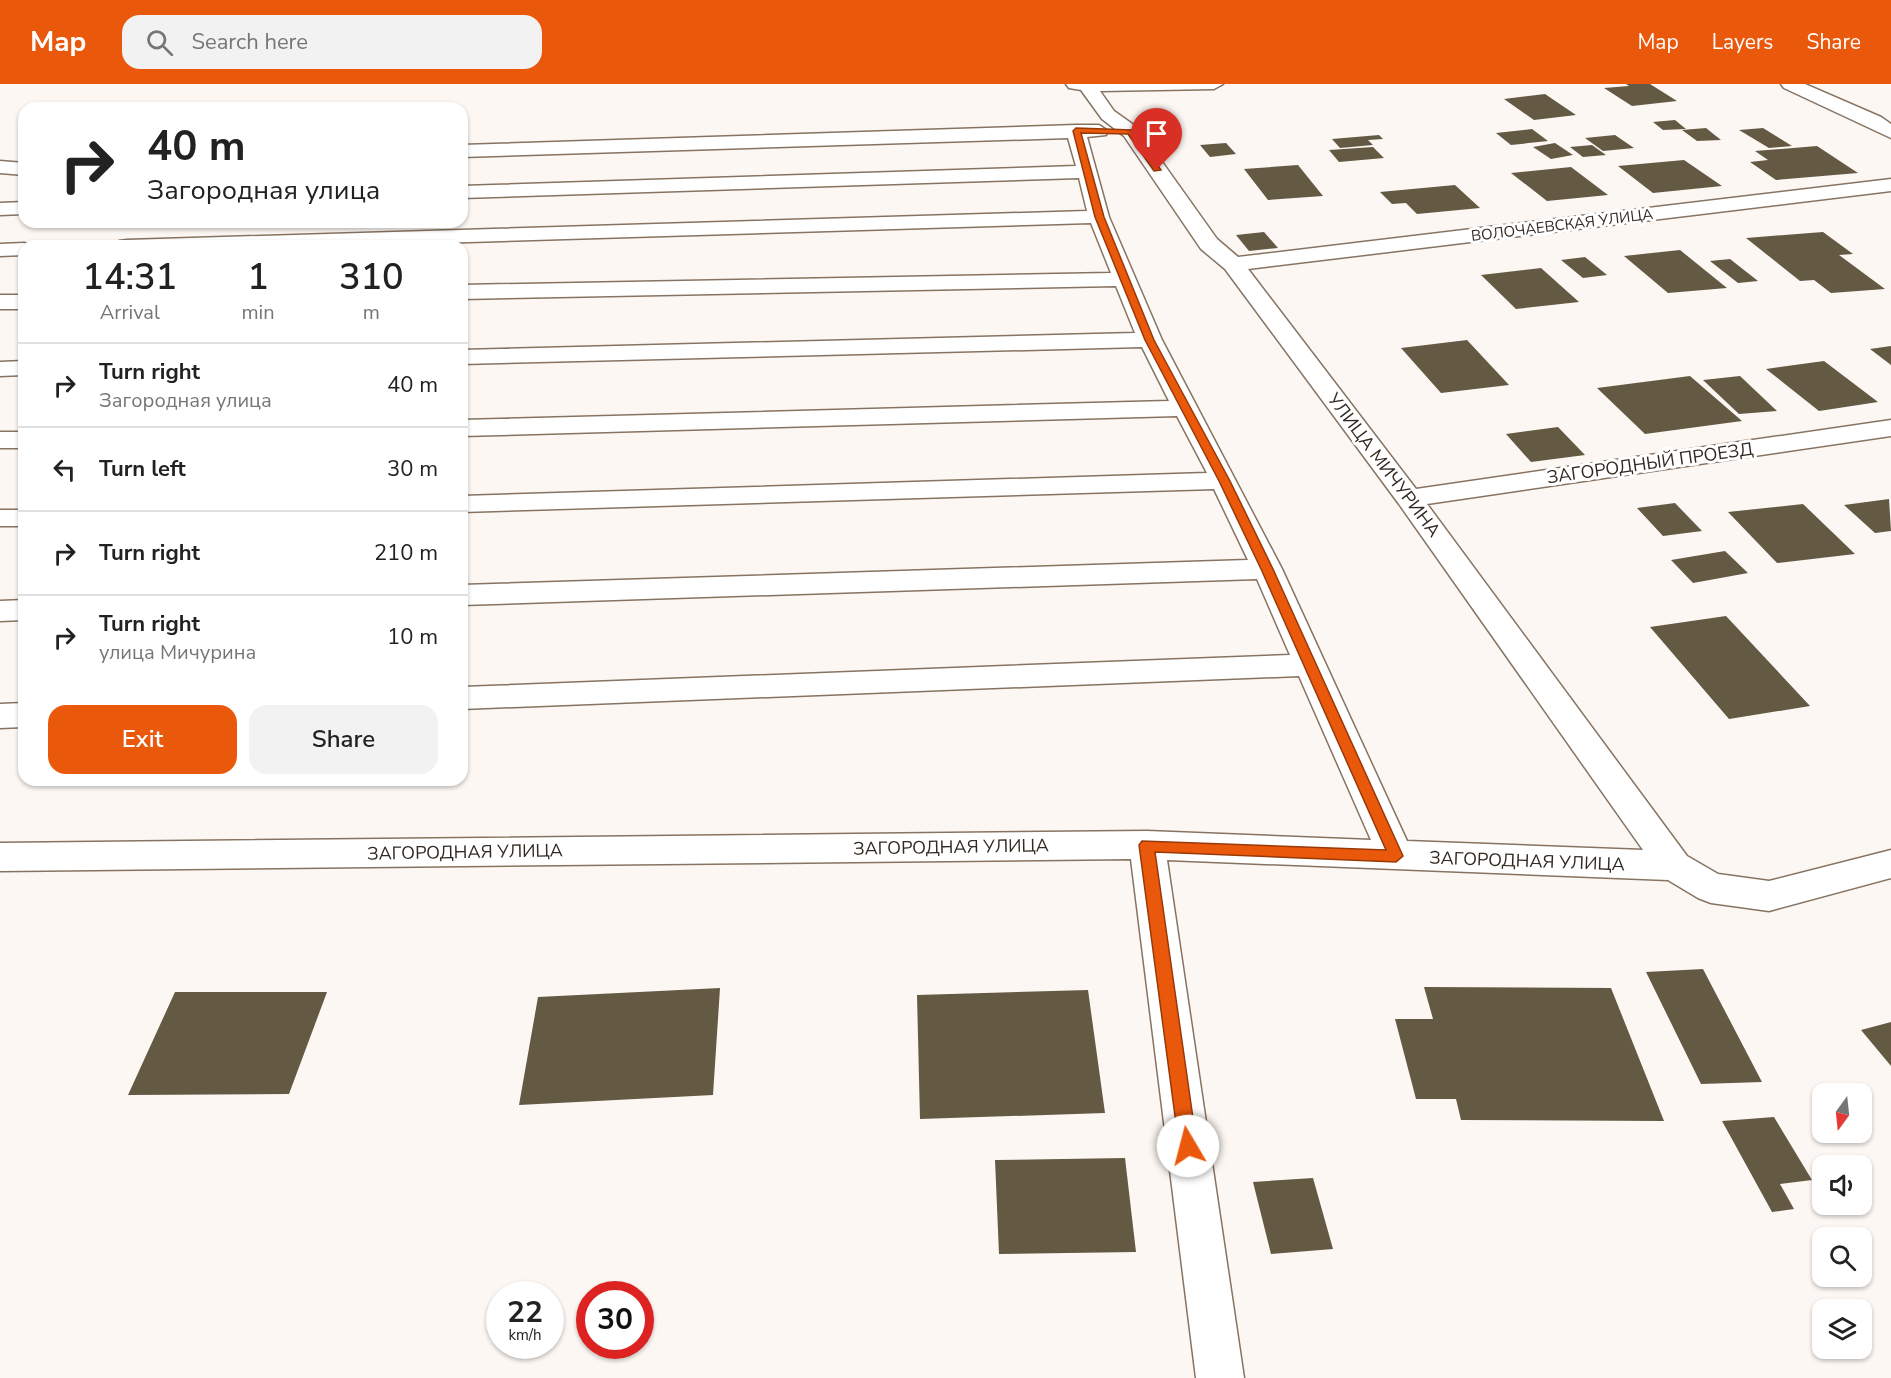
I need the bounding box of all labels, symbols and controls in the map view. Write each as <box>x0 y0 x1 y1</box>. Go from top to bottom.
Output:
search box <box>122 15 542 69</box>
text: Map <box>30 23 86 61</box>
icon: search <box>143 26 176 59</box>
text: Search here <box>191 27 308 57</box>
text: Map <box>1637 28 1679 56</box>
text: Layers <box>1712 28 1773 56</box>
text: Share <box>1806 28 1861 56</box>
pin <box>1131 108 1182 170</box>
icon: arrive <box>1140 117 1173 150</box>
text: 40 m <box>147 118 246 175</box>
icon: right <box>48 126 126 204</box>
text: Загородная улица <box>147 172 380 209</box>
street label: ВОЛОЧАЕВСКАЯ УЛИЦА <box>1470 204 1654 246</box>
text: 14:31 <box>82 253 177 302</box>
text: 1 <box>247 253 269 302</box>
text: 310 <box>339 253 404 302</box>
text: Arrival <box>100 299 160 326</box>
text: min <box>242 299 275 326</box>
text: m <box>363 299 380 326</box>
text: Turn right <box>99 357 200 387</box>
icon: right <box>48 369 81 402</box>
text: 40 m <box>387 370 438 400</box>
text: Загородная улица <box>99 387 272 414</box>
street label: УЛИЦА МИЧУРИНА <box>1321 387 1446 542</box>
street label: ЗАГОРОДНЫЙ ПРОЕЗД <box>1545 437 1755 489</box>
icon: left <box>48 453 81 486</box>
text: Turn left <box>99 454 186 484</box>
text: 30 m <box>387 454 438 484</box>
icon: right <box>48 537 81 570</box>
text: Turn right <box>99 538 200 568</box>
text: 210 m <box>374 538 438 568</box>
text: Turn right <box>99 609 200 639</box>
icon: right <box>48 621 81 654</box>
text: 10 m <box>387 622 438 652</box>
text: улица Мичурина <box>99 639 256 666</box>
button: Exit <box>48 705 237 774</box>
button: Share <box>249 705 438 774</box>
street label: ЗАГОРОДНАЯ УЛИЦА <box>853 833 1049 861</box>
street label: ЗАГОРОДНАЯ УЛИЦА <box>367 838 563 866</box>
street label: ЗАГОРОДНАЯ УЛИЦА <box>1429 846 1625 876</box>
north arrow <box>1812 1083 1872 1143</box>
map controls <box>1812 1083 1872 1359</box>
position arrow <box>1156 1114 1220 1178</box>
button: sound <box>1812 1155 1872 1215</box>
button: search <box>1812 1227 1872 1287</box>
speed limit sign: 30 <box>576 1281 654 1359</box>
text: 22 <box>507 1292 543 1333</box>
button: layers <box>1812 1299 1872 1359</box>
text: km/h <box>508 1325 542 1345</box>

